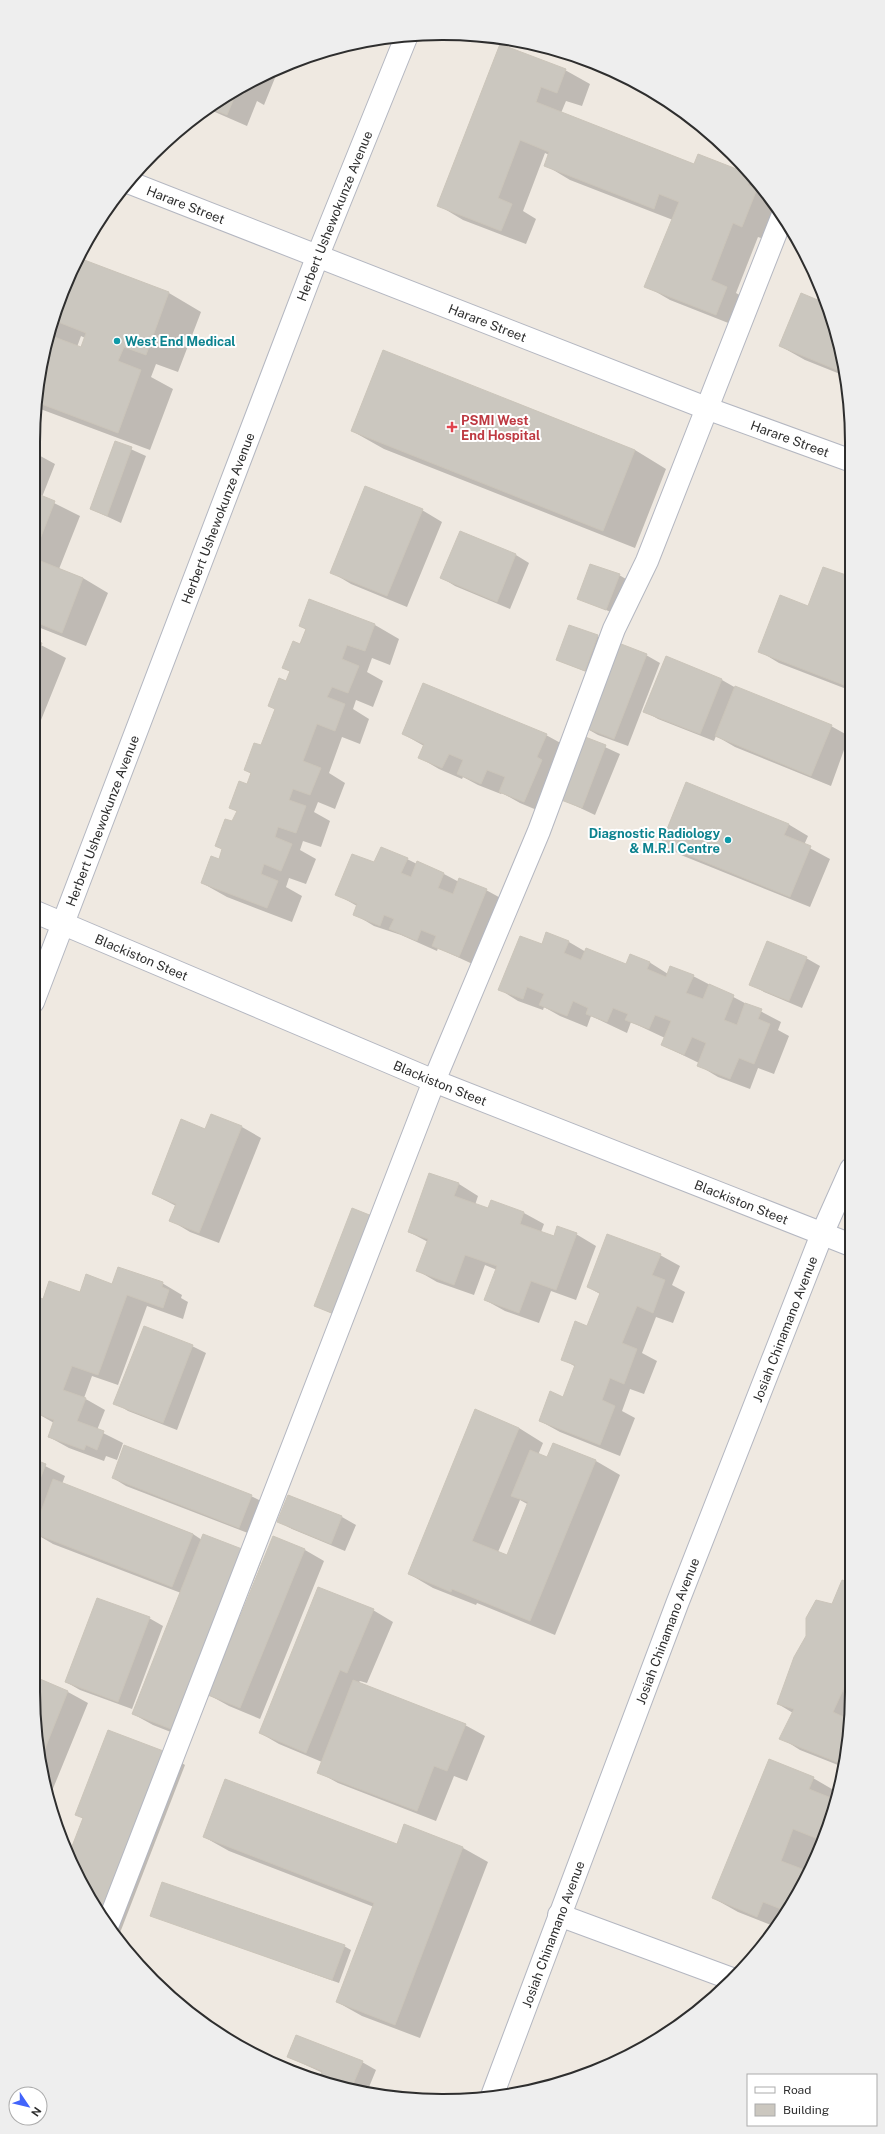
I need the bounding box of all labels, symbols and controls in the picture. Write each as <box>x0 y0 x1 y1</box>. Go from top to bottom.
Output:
street label: Herbert Ushewokunze Avenue <box>294 129 375 303</box>
street label: Harare Street <box>144 183 227 227</box>
street label: Harare Street <box>446 301 529 345</box>
place label: West End Medical <box>125 334 236 349</box>
marker: West End Medical <box>112 336 122 346</box>
place label: PSMI West End Hospital <box>461 413 540 443</box>
street label: Harare Street <box>748 418 831 460</box>
marker: PSMI West End Hospital <box>446 421 458 433</box>
street label: Herbert Ushewokunze Avenue <box>179 430 258 606</box>
street label: Herbert Ushewokunze Avenue <box>63 733 142 909</box>
place label: Diagnostic Radiology & M.R.I Centre <box>589 826 721 856</box>
marker: Diagnostic Radiology & M.R.I Centre <box>723 835 733 845</box>
street label: Blackiston Steet <box>93 931 190 984</box>
street label: Blackiston Steet <box>391 1058 489 1109</box>
street label: Blackiston Steet <box>692 1177 790 1228</box>
street label: Josiah Chinamano Avenue <box>750 1254 821 1404</box>
street label: Josiah Chinamano Avenue <box>633 1556 702 1706</box>
street label: Josiah Chinamano Avenue <box>519 1859 588 2010</box>
legend <box>747 2074 877 2126</box>
text: Road <box>783 2083 811 2097</box>
north arrow <box>8 2086 48 2126</box>
text: Building <box>783 2103 829 2117</box>
text: N <box>29 2105 44 2119</box>

